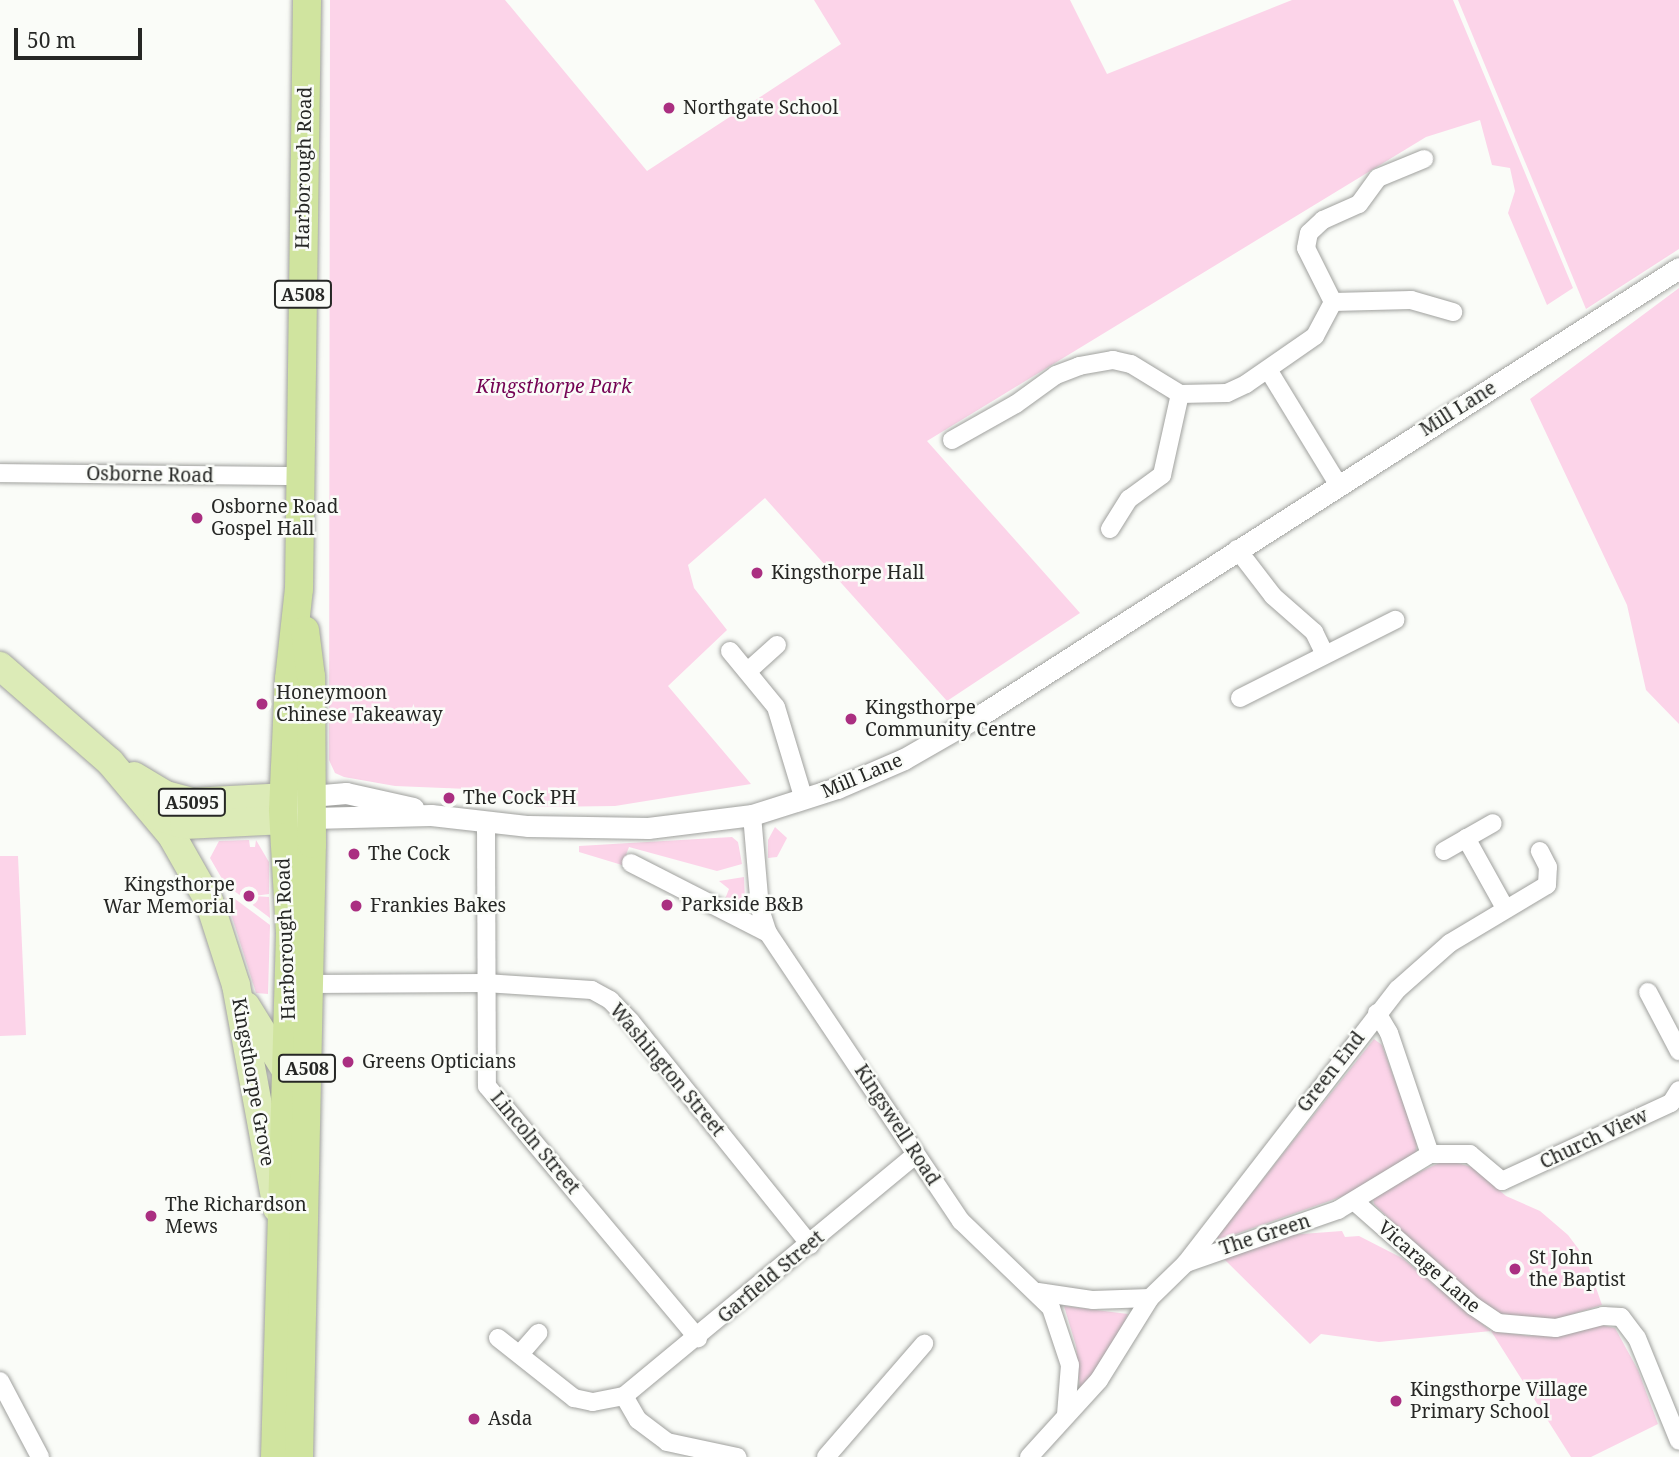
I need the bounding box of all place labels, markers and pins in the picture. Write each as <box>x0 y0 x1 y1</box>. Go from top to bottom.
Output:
place label: Northgate School <box>683 97 838 119</box>
marker: Northgate School <box>661 100 677 116</box>
place label: Osborne Road Gospel Hall <box>211 496 338 540</box>
marker: Osborne Road Gospel Hall <box>189 510 205 526</box>
place label: Kingsthorpe Hall <box>771 562 924 584</box>
marker: Kingsthorpe Hall <box>749 565 765 581</box>
place label: Honeymoon Chinese Takeaway <box>276 682 443 726</box>
marker: Honeymoon Chinese Takeaway <box>254 696 270 712</box>
place label: Kingsthorpe Community Centre <box>865 697 1036 741</box>
marker: Kingsthorpe Community Centre <box>843 711 859 727</box>
place label: The Cock PH <box>463 787 576 809</box>
marker: The Cock PH <box>441 790 457 806</box>
place label: The Cock <box>368 843 450 865</box>
marker: The Cock <box>346 846 362 862</box>
place label: Kingsthorpe War Memorial <box>103 874 235 918</box>
marker: Kingsthorpe War Memorial <box>241 888 257 904</box>
place label: Parkside B&B <box>681 894 804 916</box>
place label: Frankies Bakes <box>370 895 506 917</box>
marker: Parkside B&B <box>659 897 675 913</box>
marker: Frankies Bakes <box>348 898 364 914</box>
place label: Greens Opticians <box>362 1051 516 1073</box>
marker: Greens Opticians <box>340 1054 356 1070</box>
place label: The Richardson Mews <box>165 1194 307 1238</box>
marker: The Richardson Mews <box>143 1208 159 1224</box>
place label: St John the Baptist <box>1529 1247 1626 1291</box>
marker: St John the Baptist <box>1507 1261 1523 1277</box>
place label: Kingsthorpe Village Primary School <box>1410 1379 1588 1423</box>
marker: Kingsthorpe Village Primary School <box>1388 1393 1404 1409</box>
place label: Asda <box>488 1408 532 1430</box>
marker: Asda <box>466 1411 482 1427</box>

